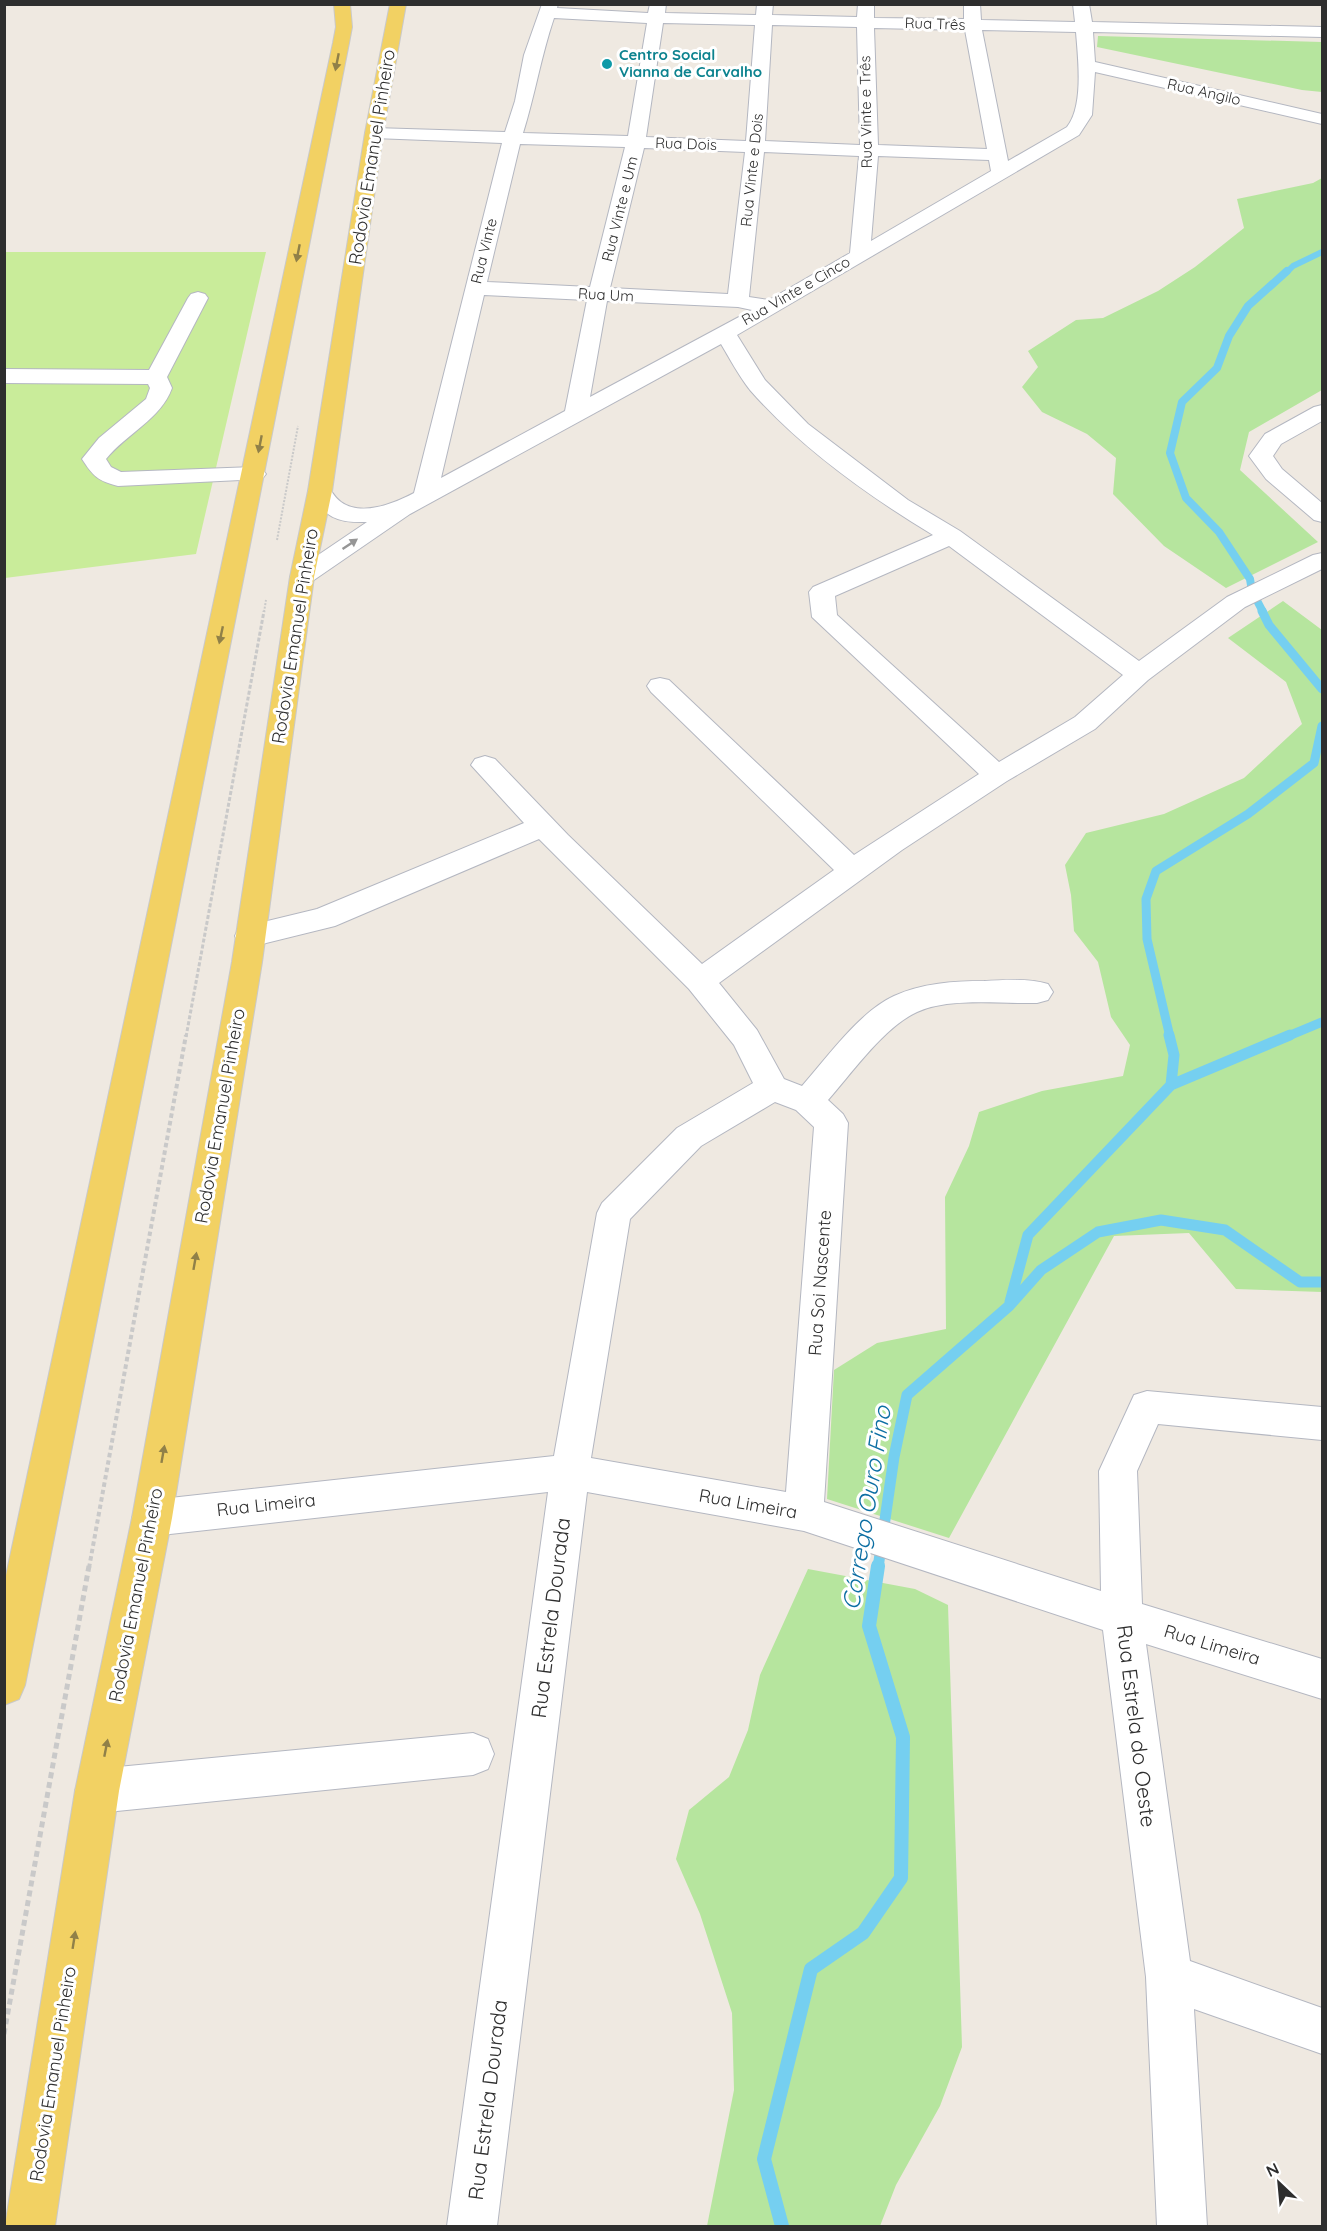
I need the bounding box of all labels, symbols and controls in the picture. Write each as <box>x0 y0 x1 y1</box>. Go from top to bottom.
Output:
street label: Rua Três <box>904 13 966 34</box>
place label: Centro Social Vianna de Carvalho <box>619 45 762 81</box>
street label: Rodovia Emanuel Pinheiro <box>343 48 400 266</box>
one-way arrow <box>332 53 341 72</box>
street label: Rua Vinte e Três <box>855 55 876 169</box>
marker: Centro Social Vianna de Carvalho <box>600 57 614 71</box>
street label: Rua Angilo <box>1165 74 1243 109</box>
street label: Rua Vinte e Dois <box>736 112 767 228</box>
street label: Rua Dois <box>655 133 717 154</box>
street label: Rua Vinte e Um <box>597 154 642 264</box>
street label: Rua Vinte <box>466 216 501 286</box>
one-way arrow <box>293 244 303 262</box>
street label: Rua Vinte e Cinco <box>738 252 853 329</box>
street label: Rua Um <box>578 284 634 305</box>
one-way arrow <box>255 435 264 454</box>
street label: Rodovia Emanuel Pinheiro <box>266 527 323 745</box>
one-way arrow <box>342 538 358 550</box>
one-way arrow <box>216 626 225 645</box>
street label: Rodovia Emanuel Pinheiro <box>189 1007 250 1225</box>
street label: Rua Soi Nascente <box>803 1209 836 1357</box>
one-way arrow <box>191 1252 200 1271</box>
water label: Córrego Ouro Fino <box>835 1402 897 1612</box>
one-way arrow <box>159 1444 168 1463</box>
street label: Rua Limeira <box>697 1484 799 1523</box>
street label: Rodovia Emanuel Pinheiro <box>103 1486 168 1704</box>
street label: Rua Limeira <box>215 1488 317 1521</box>
street label: Rua Estrela Dourada <box>525 1516 575 1720</box>
street label: Rua Limeira <box>1161 1619 1263 1670</box>
street label: Rua Estrela do Oeste <box>1112 1623 1162 1829</box>
one-way arrow <box>102 1738 111 1757</box>
one-way arrow <box>70 1931 79 1950</box>
street label: Rodovia Emanuel Pinheiro <box>24 1965 81 2183</box>
street label: Rua Estrela Dourada <box>462 1998 512 2202</box>
north arrow <box>1249 2153 1309 2213</box>
text: N <box>1263 2158 1282 2181</box>

